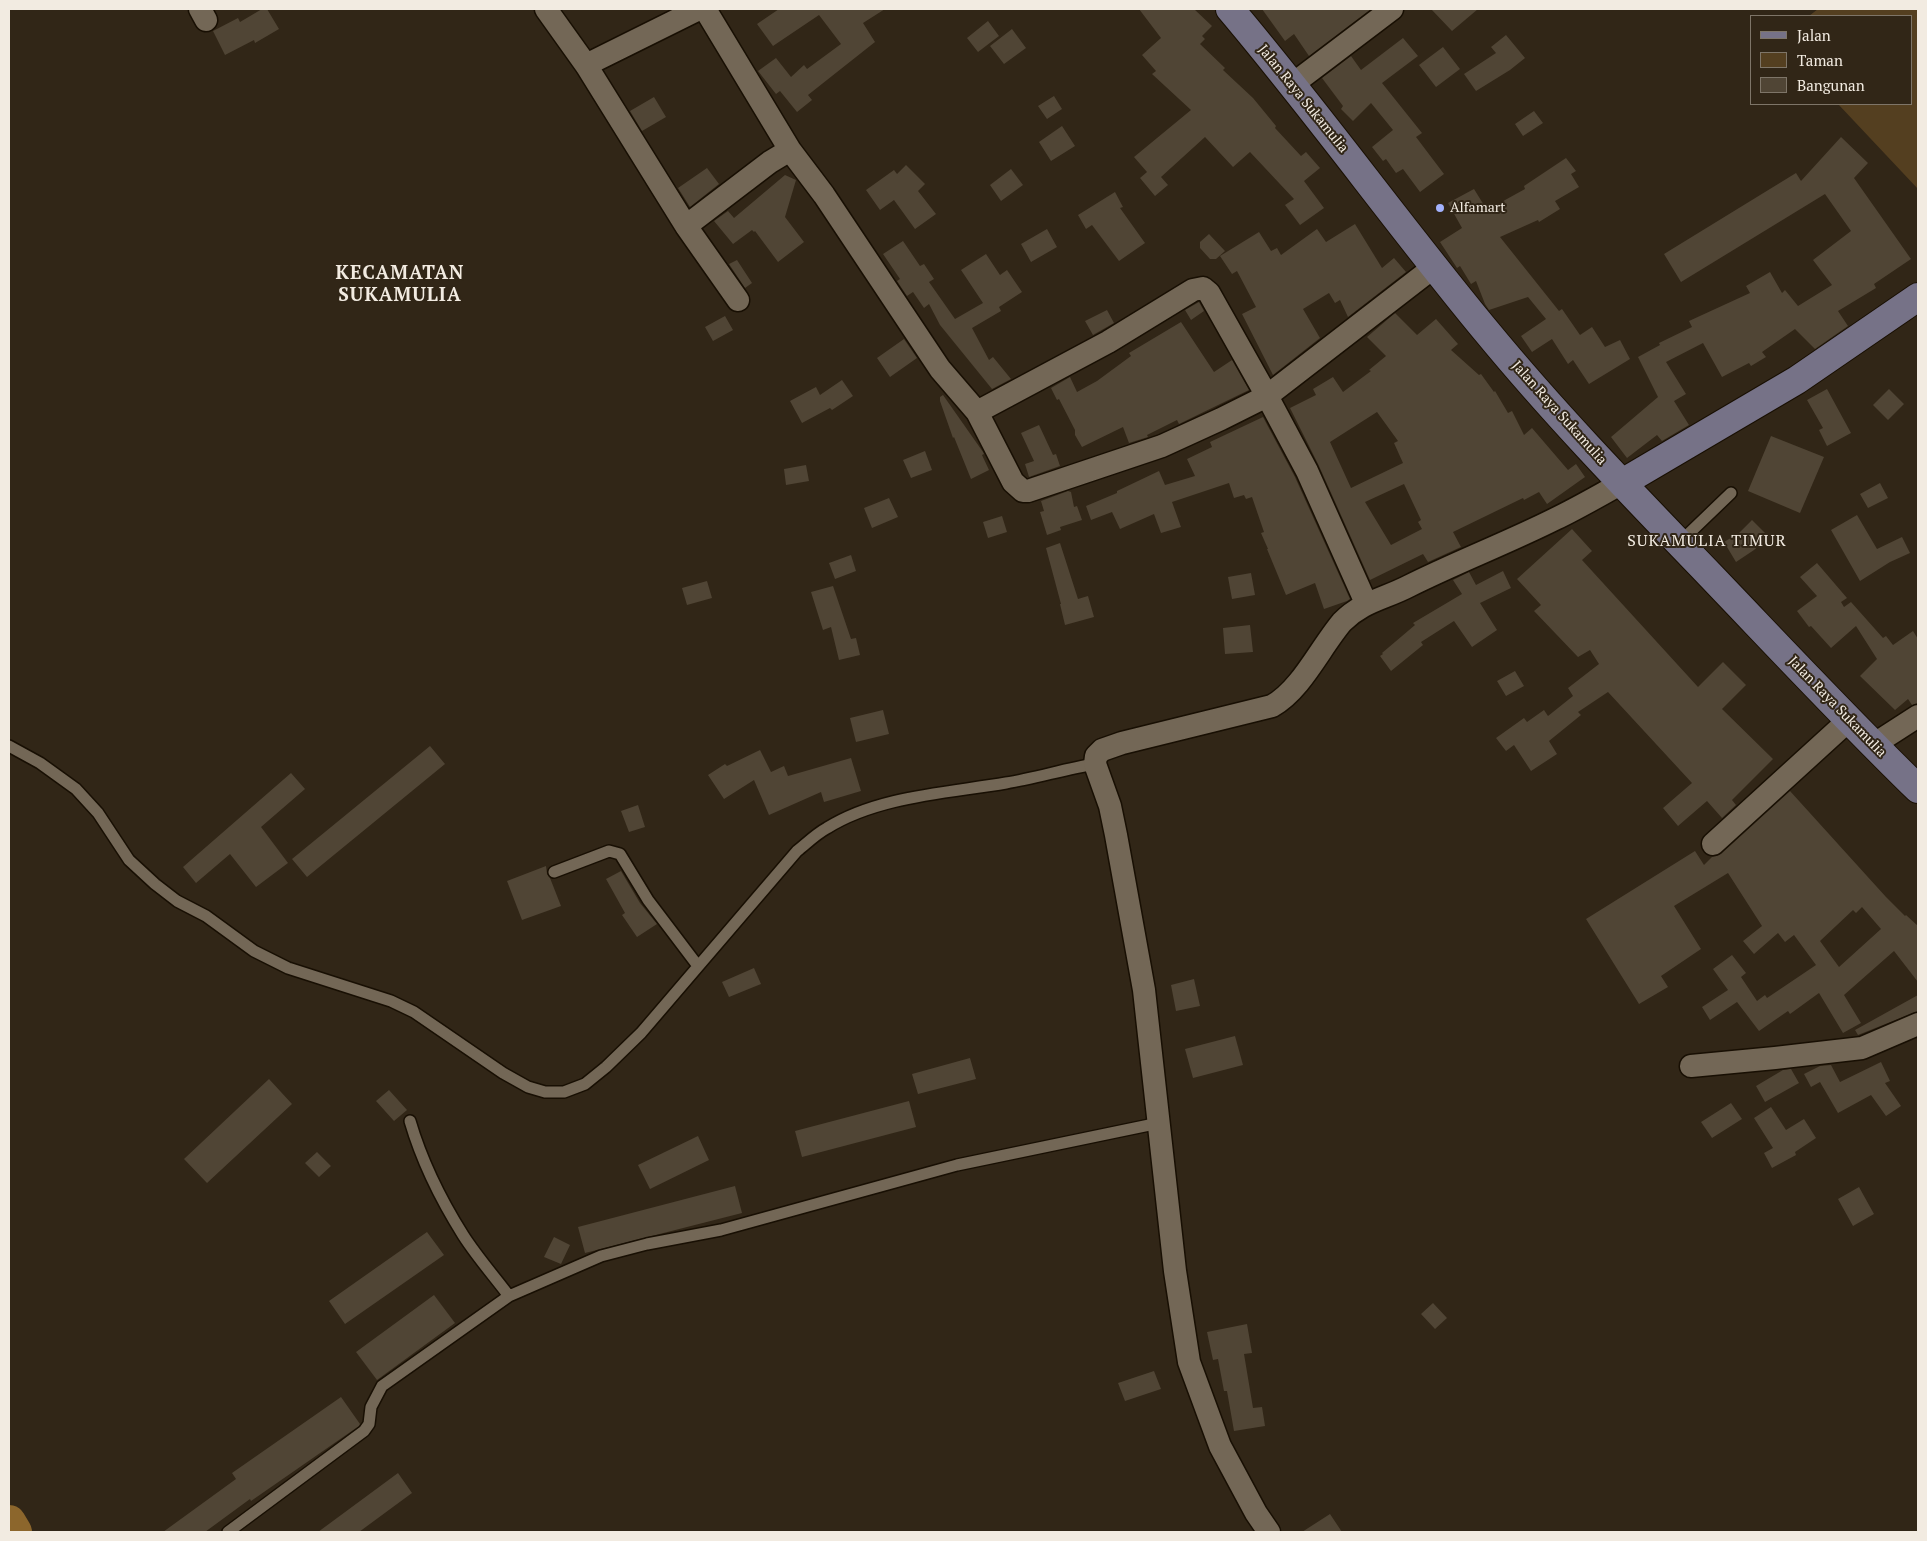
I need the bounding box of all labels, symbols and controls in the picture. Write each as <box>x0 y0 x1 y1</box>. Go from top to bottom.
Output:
legend <box>1750 15 1912 105</box>
text: Jalan <box>1797 25 1831 45</box>
street label: Jalan Raya Sukamulia <box>1254 42 1352 156</box>
text: Taman <box>1797 50 1843 70</box>
text: Bangunan <box>1797 75 1865 95</box>
place label: Alfamart <box>1450 200 1505 216</box>
marker: Alfamart <box>1434 202 1446 214</box>
district label: KECAMATAN SUKAMULIA <box>334 263 466 307</box>
street label: Jalan Raya Sukamulia <box>1508 358 1610 468</box>
district label: SUKAMULIA TIMUR <box>1625 531 1789 551</box>
street label: Jalan Raya Sukamulia <box>1784 653 1890 761</box>

